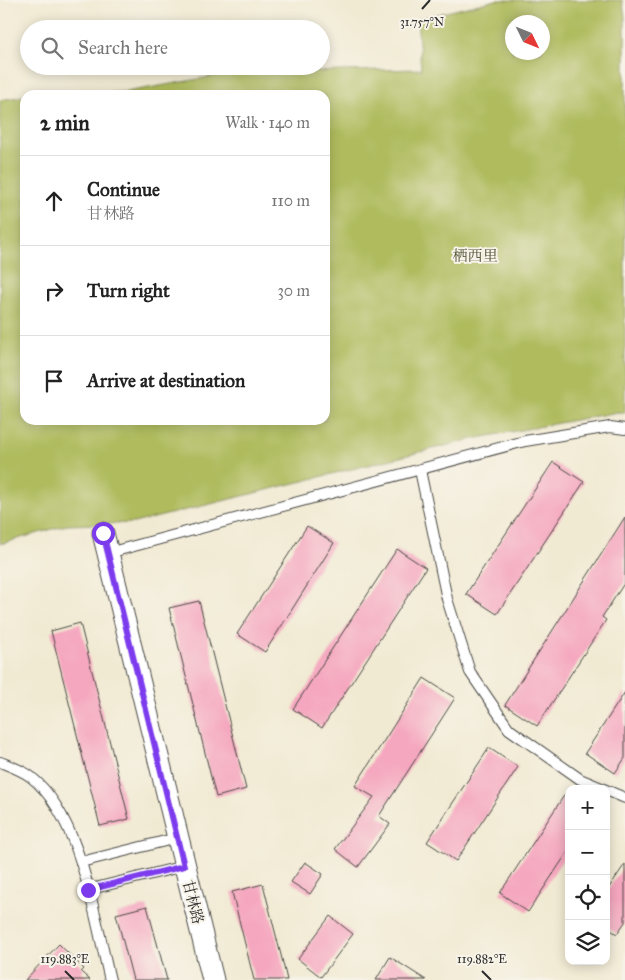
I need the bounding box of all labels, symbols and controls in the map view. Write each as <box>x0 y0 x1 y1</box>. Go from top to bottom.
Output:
text: 31.757°N <box>400 15 444 29</box>
north arrow <box>505 15 550 60</box>
search box <box>20 20 330 75</box>
icon: search <box>38 34 66 62</box>
text: Search here <box>78 36 168 59</box>
text: 2 min <box>40 110 90 136</box>
text: Walk · 140 m <box>225 113 310 132</box>
text: Continue <box>87 178 160 201</box>
icon: ahead <box>40 187 68 215</box>
text: 110 m <box>271 191 310 210</box>
text: 甘林路 <box>87 204 135 223</box>
park label: 栖西里 <box>452 247 498 265</box>
icon: right <box>40 277 68 305</box>
text: Turn right <box>87 279 170 302</box>
text: 30 m <box>277 281 310 300</box>
icon: arrive <box>40 367 68 395</box>
text: Arrive at destination <box>87 369 245 392</box>
route start <box>92 522 115 545</box>
map controls <box>565 785 610 965</box>
button: + <box>565 785 610 830</box>
button: − <box>565 830 610 875</box>
button: locate <box>565 875 610 920</box>
street label: 甘林路 <box>179 878 207 926</box>
route end <box>77 879 100 902</box>
button: layers <box>565 920 610 965</box>
text: 119.883°E <box>41 952 90 966</box>
text: 119.882°E <box>457 952 507 966</box>

